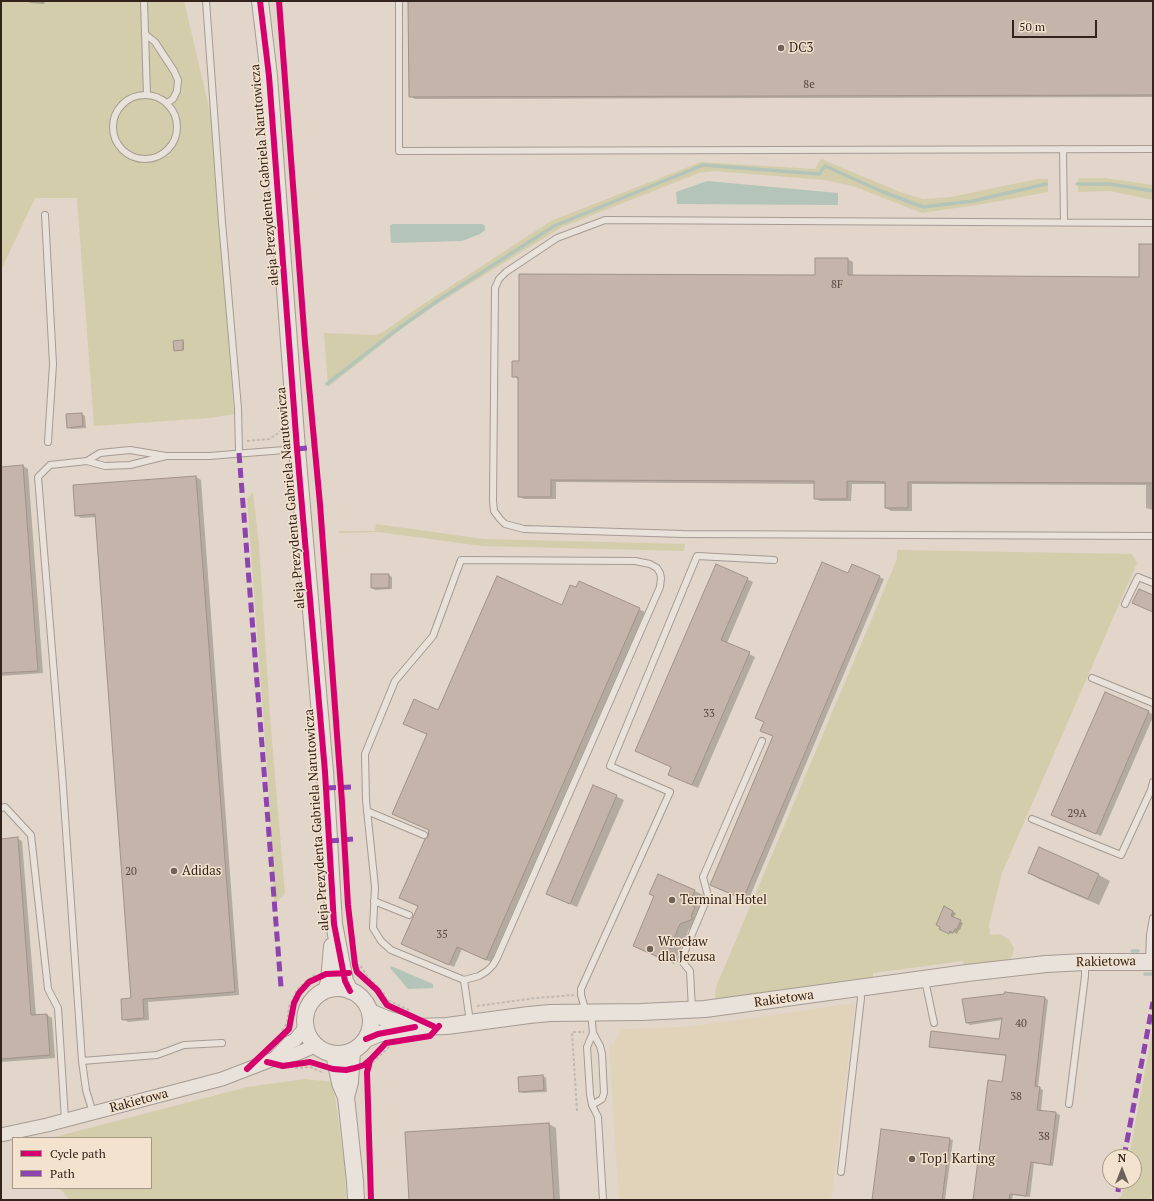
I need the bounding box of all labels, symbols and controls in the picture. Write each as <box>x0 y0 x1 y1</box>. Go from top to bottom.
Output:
scale bar <box>1014 12 1099 38</box>
text: 50 m <box>1019 19 1045 34</box>
place label: DC3 <box>789 40 814 56</box>
marker: DC3 <box>776 43 786 53</box>
street label: aleja Prezydenta Gabriela Narutowicza <box>248 63 282 287</box>
house number: 8e <box>803 78 815 92</box>
house number: 8F <box>831 278 843 292</box>
street label: aleja Prezydenta Gabriela Narutowicza <box>274 386 308 610</box>
house number: 33 <box>703 707 715 721</box>
street label: aleja Prezydenta Gabriela Narutowicza <box>301 708 333 932</box>
house number: 29A <box>1067 807 1087 821</box>
place label: Adidas <box>182 863 221 879</box>
house number: 20 <box>125 865 137 879</box>
marker: Adidas <box>169 866 179 876</box>
place label: Terminal Hotel <box>680 892 767 908</box>
marker: Terminal Hotel <box>667 895 677 905</box>
house number: 35 <box>436 928 448 942</box>
place label: Wrocław dla Jezusa <box>658 934 716 965</box>
marker: Wrocław dla Jezusa <box>645 944 655 954</box>
street label: Rakietowa <box>1076 954 1136 970</box>
street label: Rakietowa <box>753 987 815 1011</box>
house number: 40 <box>1015 1017 1027 1031</box>
street label: Rakietowa <box>108 1086 170 1116</box>
house number: 38 <box>1010 1090 1022 1104</box>
house number: 38 <box>1038 1130 1050 1144</box>
legend <box>12 1137 152 1189</box>
text: Cycle path <box>50 1146 106 1161</box>
north arrow <box>1102 1149 1142 1189</box>
place label: Top1 Karting <box>920 1151 995 1167</box>
text: N <box>1118 1151 1126 1165</box>
marker: Top1 Karting <box>907 1154 917 1164</box>
text: Path <box>50 1166 75 1181</box>

